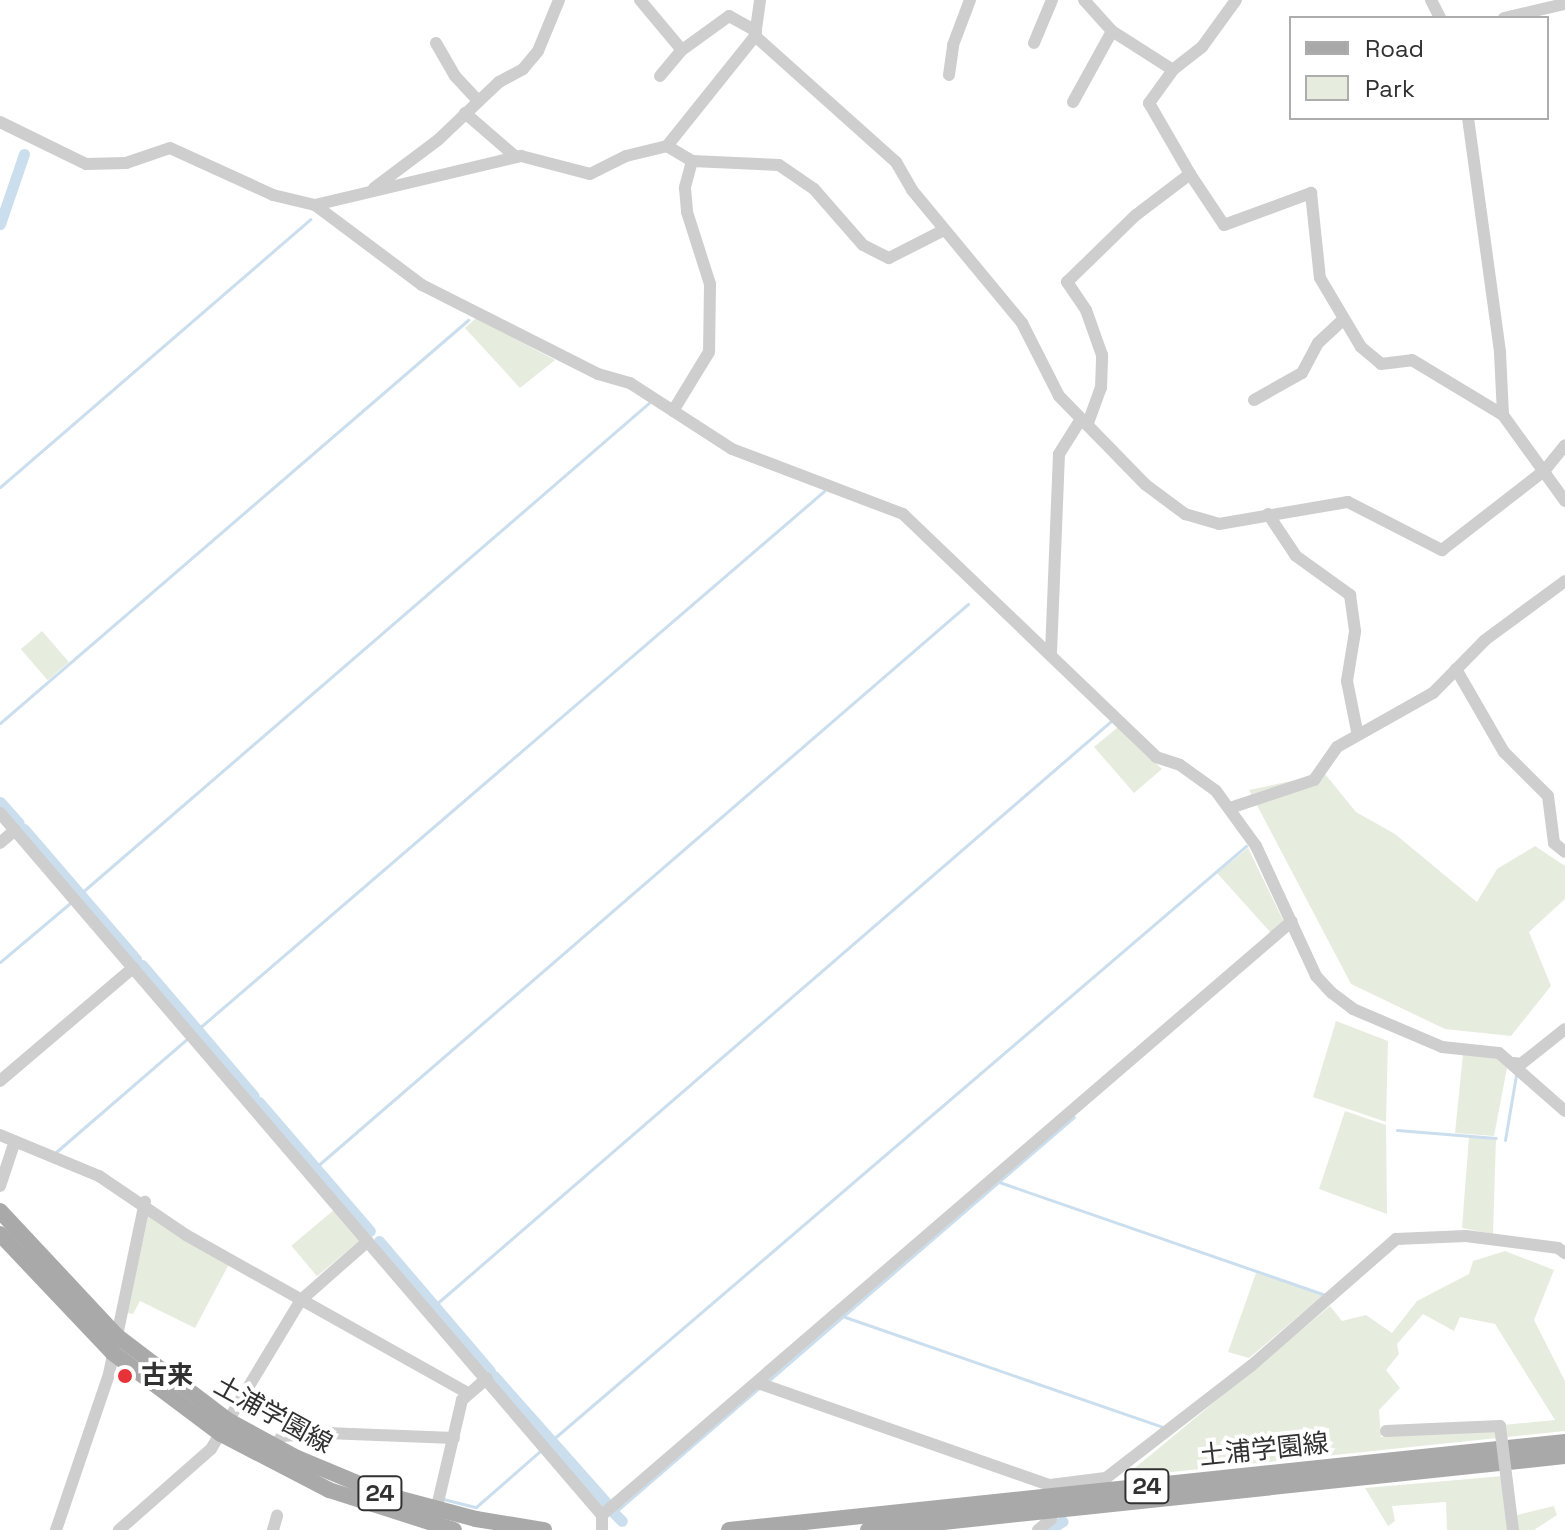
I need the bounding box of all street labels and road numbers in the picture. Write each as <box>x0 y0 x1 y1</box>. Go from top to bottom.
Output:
street label: 土浦学園線 <box>209 1370 337 1460</box>
street label: 土浦学園線 <box>1198 1428 1330 1472</box>
road number: 24 <box>1123 1466 1171 1506</box>
road number: 24 <box>356 1473 404 1513</box>

